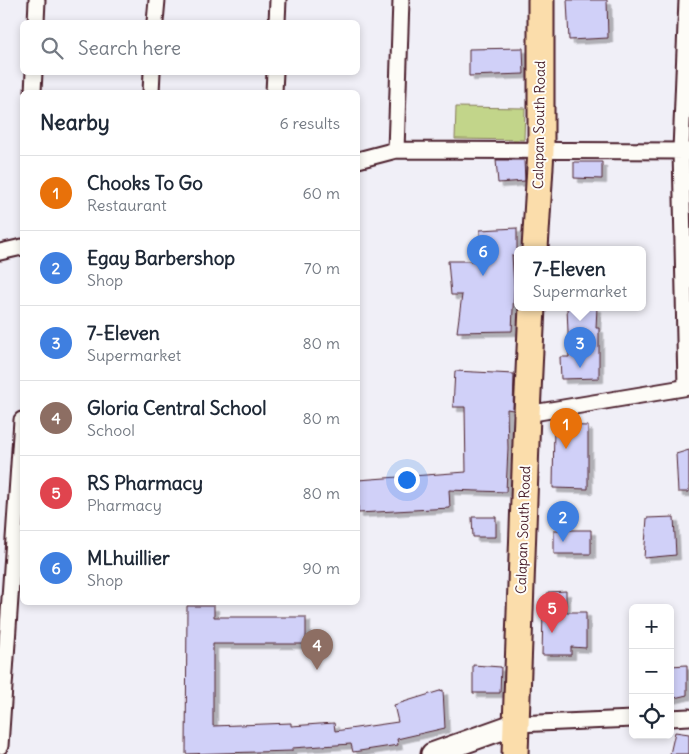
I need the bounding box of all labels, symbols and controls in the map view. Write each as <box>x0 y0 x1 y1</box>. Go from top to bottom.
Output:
search box <box>20 20 360 75</box>
icon: search <box>38 34 66 62</box>
text: Search here <box>78 36 181 60</box>
street label: Calapan South Road <box>529 61 549 189</box>
text: Nearby <box>40 109 110 136</box>
text: 6 results <box>279 113 340 133</box>
text: Chooks To Go <box>87 171 203 195</box>
text: 1 <box>53 183 59 203</box>
text: 60 m <box>302 183 340 203</box>
text: Restaurant <box>87 195 167 215</box>
pin: 6 <box>467 235 499 276</box>
text: Egay Barbershop <box>87 246 235 270</box>
popup <box>514 246 646 311</box>
text: 7-Eleven <box>533 257 606 281</box>
text: 2 <box>52 258 60 278</box>
text: 70 m <box>304 258 340 278</box>
text: Shop <box>87 270 123 290</box>
text: Supermarket <box>533 281 627 301</box>
text: 7-Eleven <box>87 321 160 345</box>
pin: 3 <box>564 327 596 368</box>
text: 3 <box>51 333 61 353</box>
text: 80 m <box>302 333 340 353</box>
text: Supermarket <box>87 345 181 365</box>
text: Gloria Central School <box>87 396 267 420</box>
text: 4 <box>51 408 61 428</box>
text: 80 m <box>302 408 340 428</box>
pin: 1 <box>550 408 582 449</box>
text: School <box>87 420 135 440</box>
street label: Calapan South Road <box>512 466 534 594</box>
your location <box>394 467 420 493</box>
text: RS Pharmacy <box>87 471 203 495</box>
text: 5 <box>51 483 61 503</box>
text: 80 m <box>302 483 340 503</box>
text: Pharmacy <box>87 495 162 515</box>
pin: 2 <box>547 501 579 542</box>
text: MLhuillier <box>87 546 170 570</box>
text: 6 <box>51 558 61 578</box>
text: 90 m <box>302 558 340 578</box>
text: Shop <box>87 570 123 590</box>
pin: 5 <box>536 592 568 633</box>
map controls <box>629 604 674 739</box>
button: + <box>629 604 674 649</box>
pin: 4 <box>301 629 333 670</box>
button: − <box>629 649 674 694</box>
button: locate <box>629 694 674 739</box>

